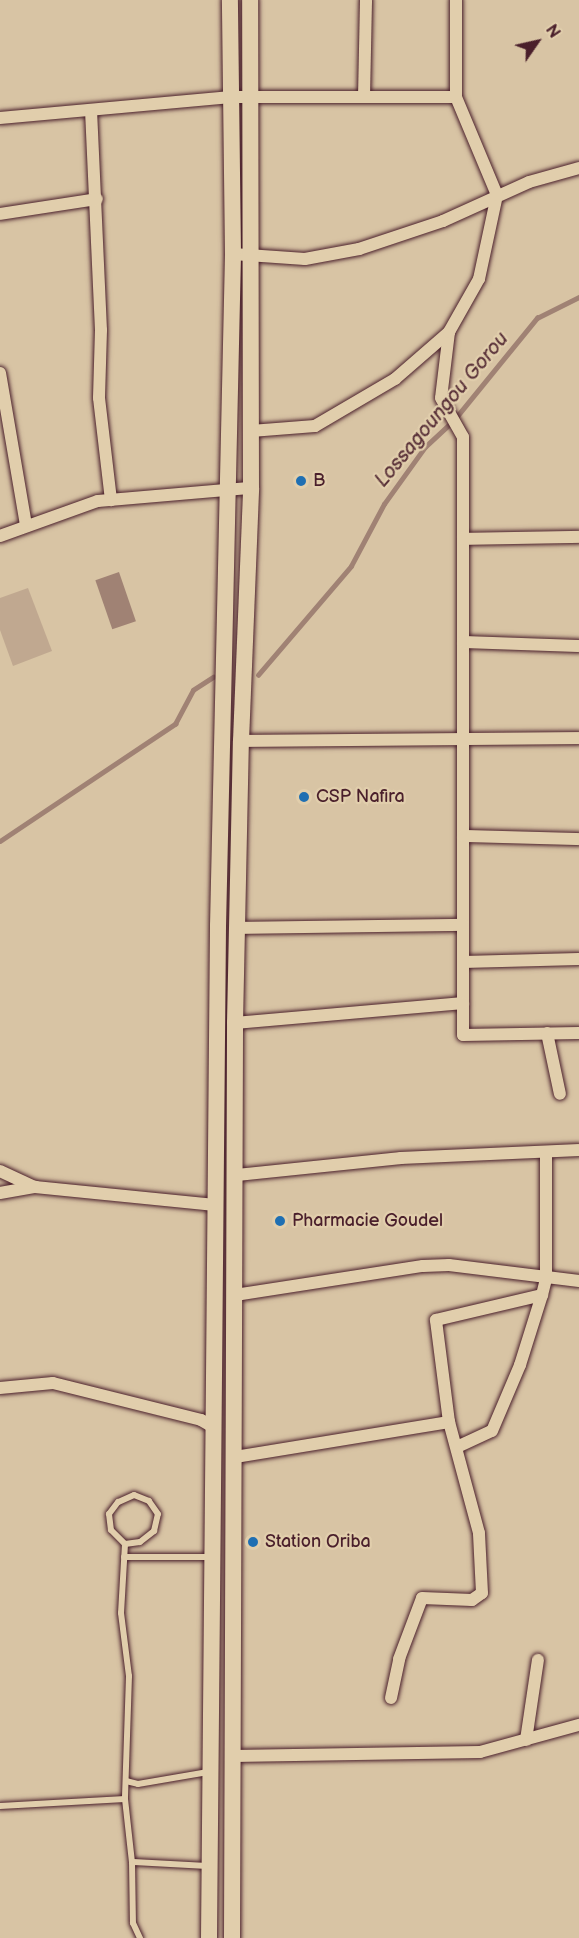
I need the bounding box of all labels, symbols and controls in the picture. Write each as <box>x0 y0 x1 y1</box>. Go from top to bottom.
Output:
north arrow <box>507 12 567 72</box>
text: N <box>541 21 564 42</box>
water label: Lossagoungou Gorou <box>370 328 514 492</box>
place label: B <box>313 470 325 492</box>
marker: B <box>294 474 308 488</box>
place label: CSP Nafira <box>316 786 405 808</box>
marker: CSP Nafira <box>297 790 311 804</box>
place label: Pharmacie Goudel <box>292 1210 443 1232</box>
marker: Pharmacie Goudel <box>273 1214 287 1228</box>
place label: Station Oriba <box>265 1531 371 1553</box>
marker: Station Oriba <box>246 1535 260 1549</box>

